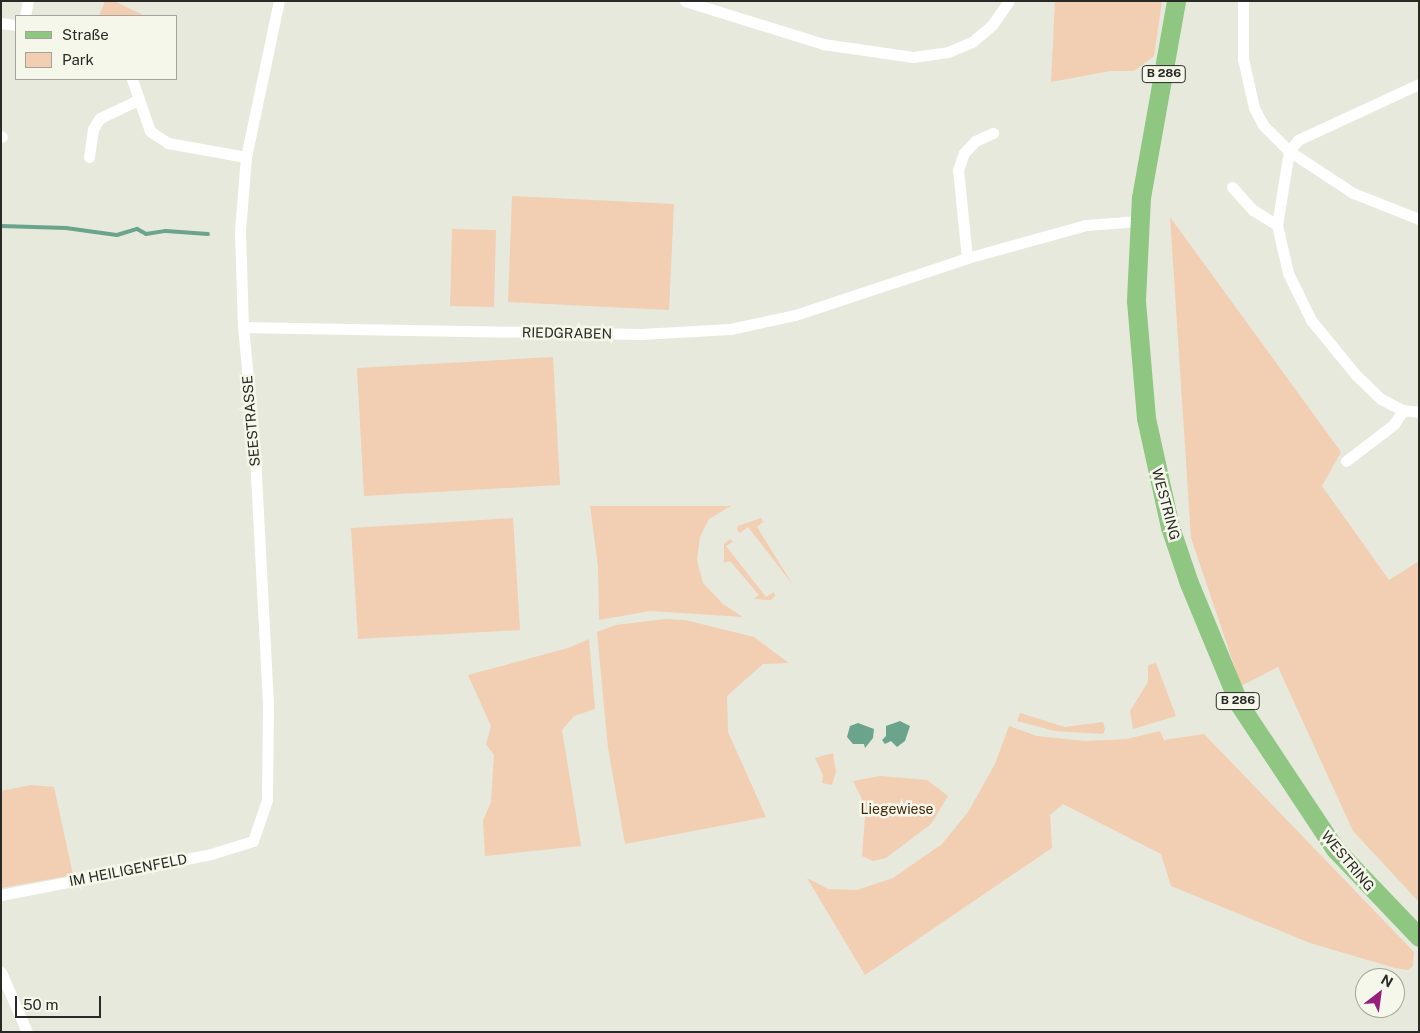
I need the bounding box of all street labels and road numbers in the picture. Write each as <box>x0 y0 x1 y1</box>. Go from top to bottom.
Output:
road number: B 286 <box>1142 64 1186 84</box>
street label: RIEDGRABEN <box>522 324 612 342</box>
street label: SEESTRASSE <box>239 375 263 467</box>
street label: WESTRING <box>1148 466 1184 542</box>
road number: B 286 <box>1216 691 1260 710</box>
street label: WESTRING <box>1318 827 1378 895</box>
street label: IM HEILIGENFELD <box>68 850 188 890</box>

